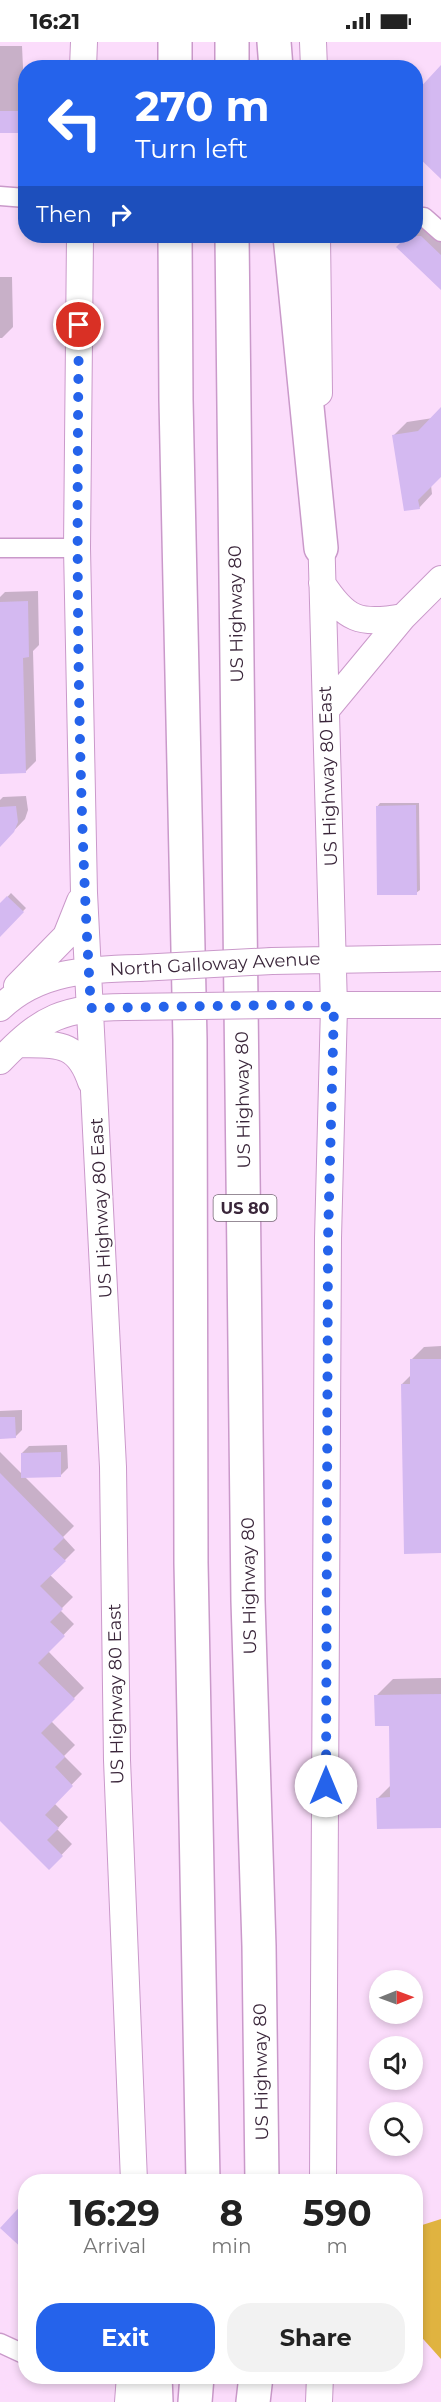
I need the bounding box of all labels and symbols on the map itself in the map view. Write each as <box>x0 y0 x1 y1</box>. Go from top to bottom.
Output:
pin <box>53 299 104 350</box>
street label: US Highway 80 <box>224 545 248 683</box>
street label: US Highway 80 East <box>314 685 342 867</box>
street label: North Galloway Avenue <box>109 947 321 981</box>
street label: US Highway 80 <box>231 1031 255 1169</box>
street label: US Highway 80 East <box>85 1117 117 1299</box>
road number: US 80 <box>214 1195 276 1221</box>
street label: US Highway 80 <box>237 1517 261 1655</box>
street label: US Highway 80 East <box>103 1603 129 1785</box>
position arrow <box>294 1754 358 1818</box>
north arrow <box>369 1970 423 2024</box>
street label: US Highway 80 <box>249 2003 273 2141</box>

